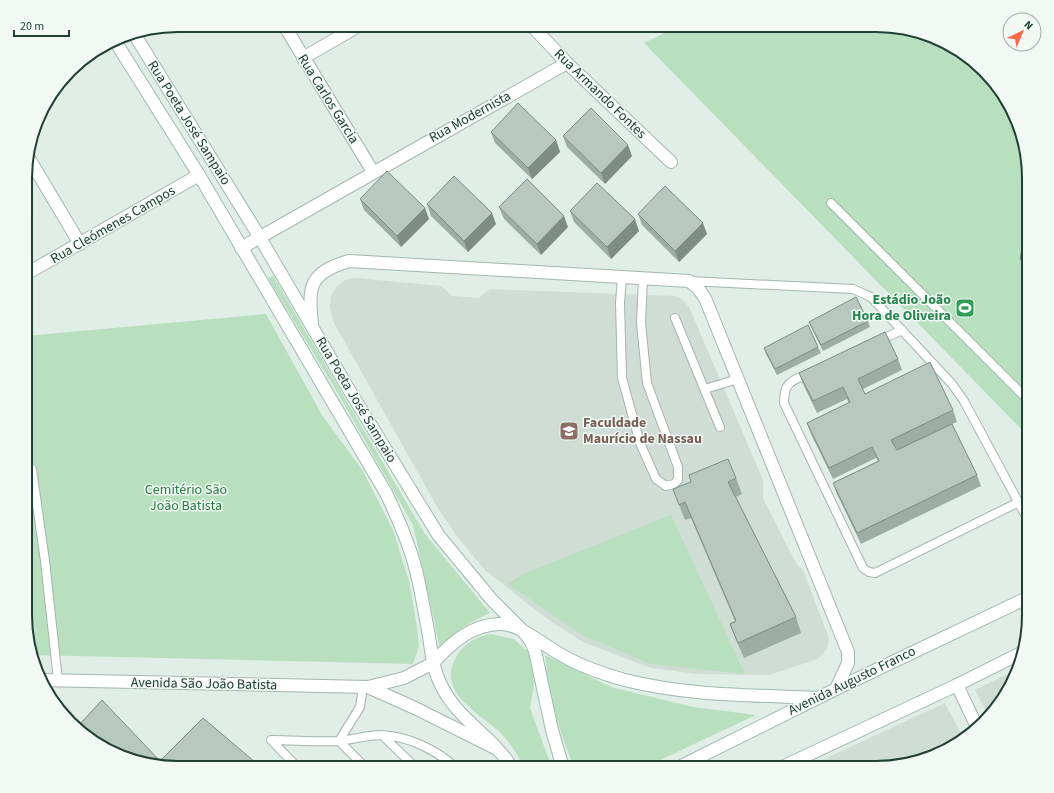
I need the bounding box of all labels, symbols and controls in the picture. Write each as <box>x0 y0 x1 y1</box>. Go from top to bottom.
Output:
scale bar <box>14 12 69 38</box>
north arrow <box>1002 12 1042 52</box>
text: N <box>1021 17 1036 33</box>
text: 20 m <box>20 18 44 35</box>
street label: Rua Armando Fontes <box>549 45 651 144</box>
street label: Rua Carlos Garcia <box>292 50 364 148</box>
street label: Rua Poeta José Sampaio <box>143 57 235 189</box>
street label: Rua Modernista <box>425 86 515 148</box>
street label: Rua Cleómenes Campos <box>47 181 179 269</box>
place label: Estádio João Hora de Oliveira <box>852 290 951 326</box>
sports icon: Estádio João Hora de Oliveira <box>954 297 976 319</box>
street label: Rua Poeta José Sampaio <box>311 333 401 467</box>
place label: Faculdade Maurício de Nassau <box>583 413 702 449</box>
school or university icon: Faculdade Maurício de Nassau <box>558 420 580 442</box>
park label: Cemitério São João Batista <box>145 480 227 516</box>
street label: Avenida Augusto Franco <box>785 641 919 721</box>
street label: Avenida São João Batista <box>131 673 277 695</box>

